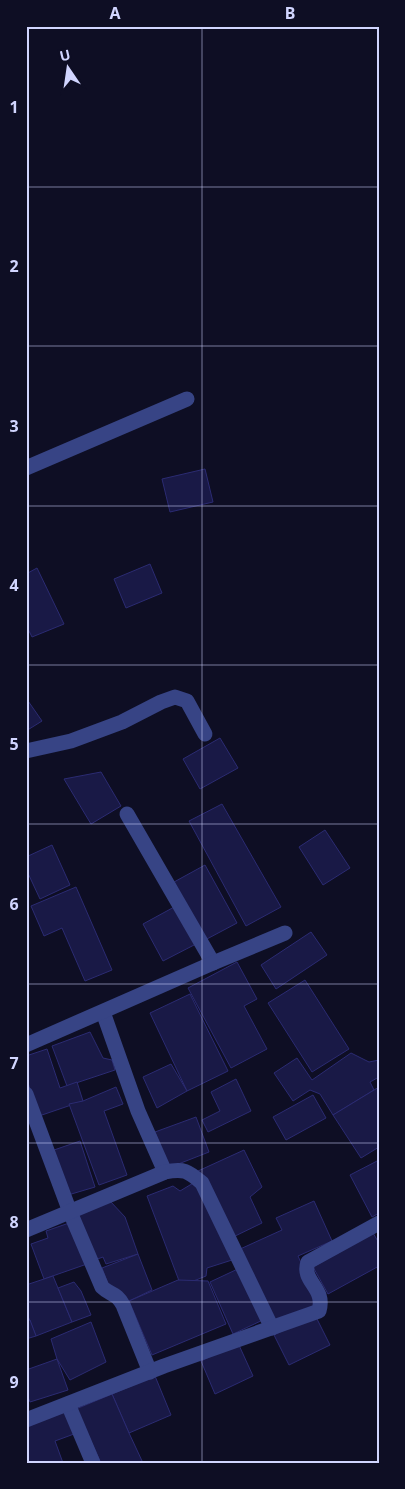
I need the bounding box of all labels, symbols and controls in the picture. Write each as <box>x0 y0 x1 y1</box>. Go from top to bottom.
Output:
text: A <box>109 2 121 24</box>
text: B <box>285 2 295 24</box>
north arrow <box>42 42 92 92</box>
text: U <box>58 44 72 65</box>
text: 1 <box>9 96 19 118</box>
text: 2 <box>9 255 19 277</box>
text: 3 <box>9 415 19 437</box>
text: 4 <box>9 574 19 596</box>
text: 5 <box>9 733 19 755</box>
text: 6 <box>9 893 19 915</box>
text: 7 <box>9 1052 19 1074</box>
text: 8 <box>9 1211 19 1233</box>
text: 9 <box>9 1371 19 1393</box>

